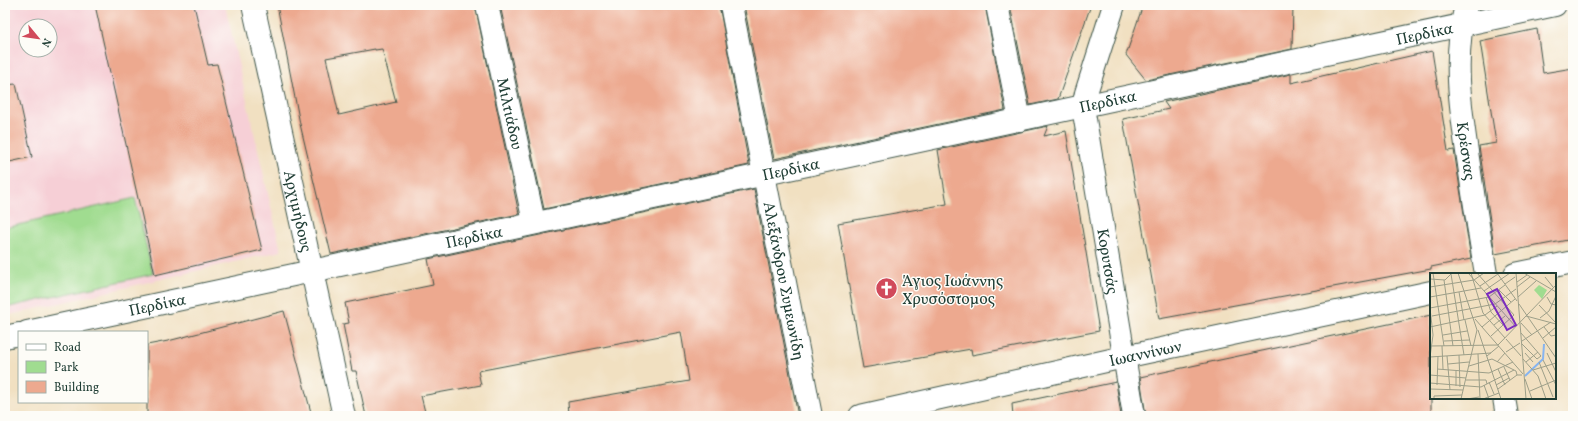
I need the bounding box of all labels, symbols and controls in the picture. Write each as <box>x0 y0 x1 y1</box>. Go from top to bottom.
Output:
north arrow <box>18 18 58 58</box>
street label: Περδίκα <box>1394 18 1456 52</box>
text: N <box>37 35 54 49</box>
street label: Μιλτιάδου <box>490 76 527 152</box>
street label: Περδίκα <box>1077 86 1139 120</box>
street label: Κρέσνας <box>1450 121 1480 182</box>
street label: Περδίκα <box>760 154 822 187</box>
street label: Αρχιμήδους <box>277 169 316 254</box>
street label: Αλεξάνδρου Συμεωνίδη <box>757 200 809 363</box>
street label: Περδίκα <box>444 221 505 255</box>
street label: Κορυτσάς <box>1090 227 1123 296</box>
place label: Άγιος Ιωάννης Χρυσόστομος <box>902 271 1003 311</box>
inset map <box>1430 273 1556 399</box>
church icon: Άγιος Ιωάννης Χρυσόστομος <box>874 276 900 302</box>
street label: Περδίκα <box>127 289 189 323</box>
legend <box>18 331 148 403</box>
street label: Ιωαννίνων <box>1107 336 1184 373</box>
text: Road <box>54 340 81 356</box>
text: Park <box>54 360 79 376</box>
text: Building <box>54 380 99 396</box>

